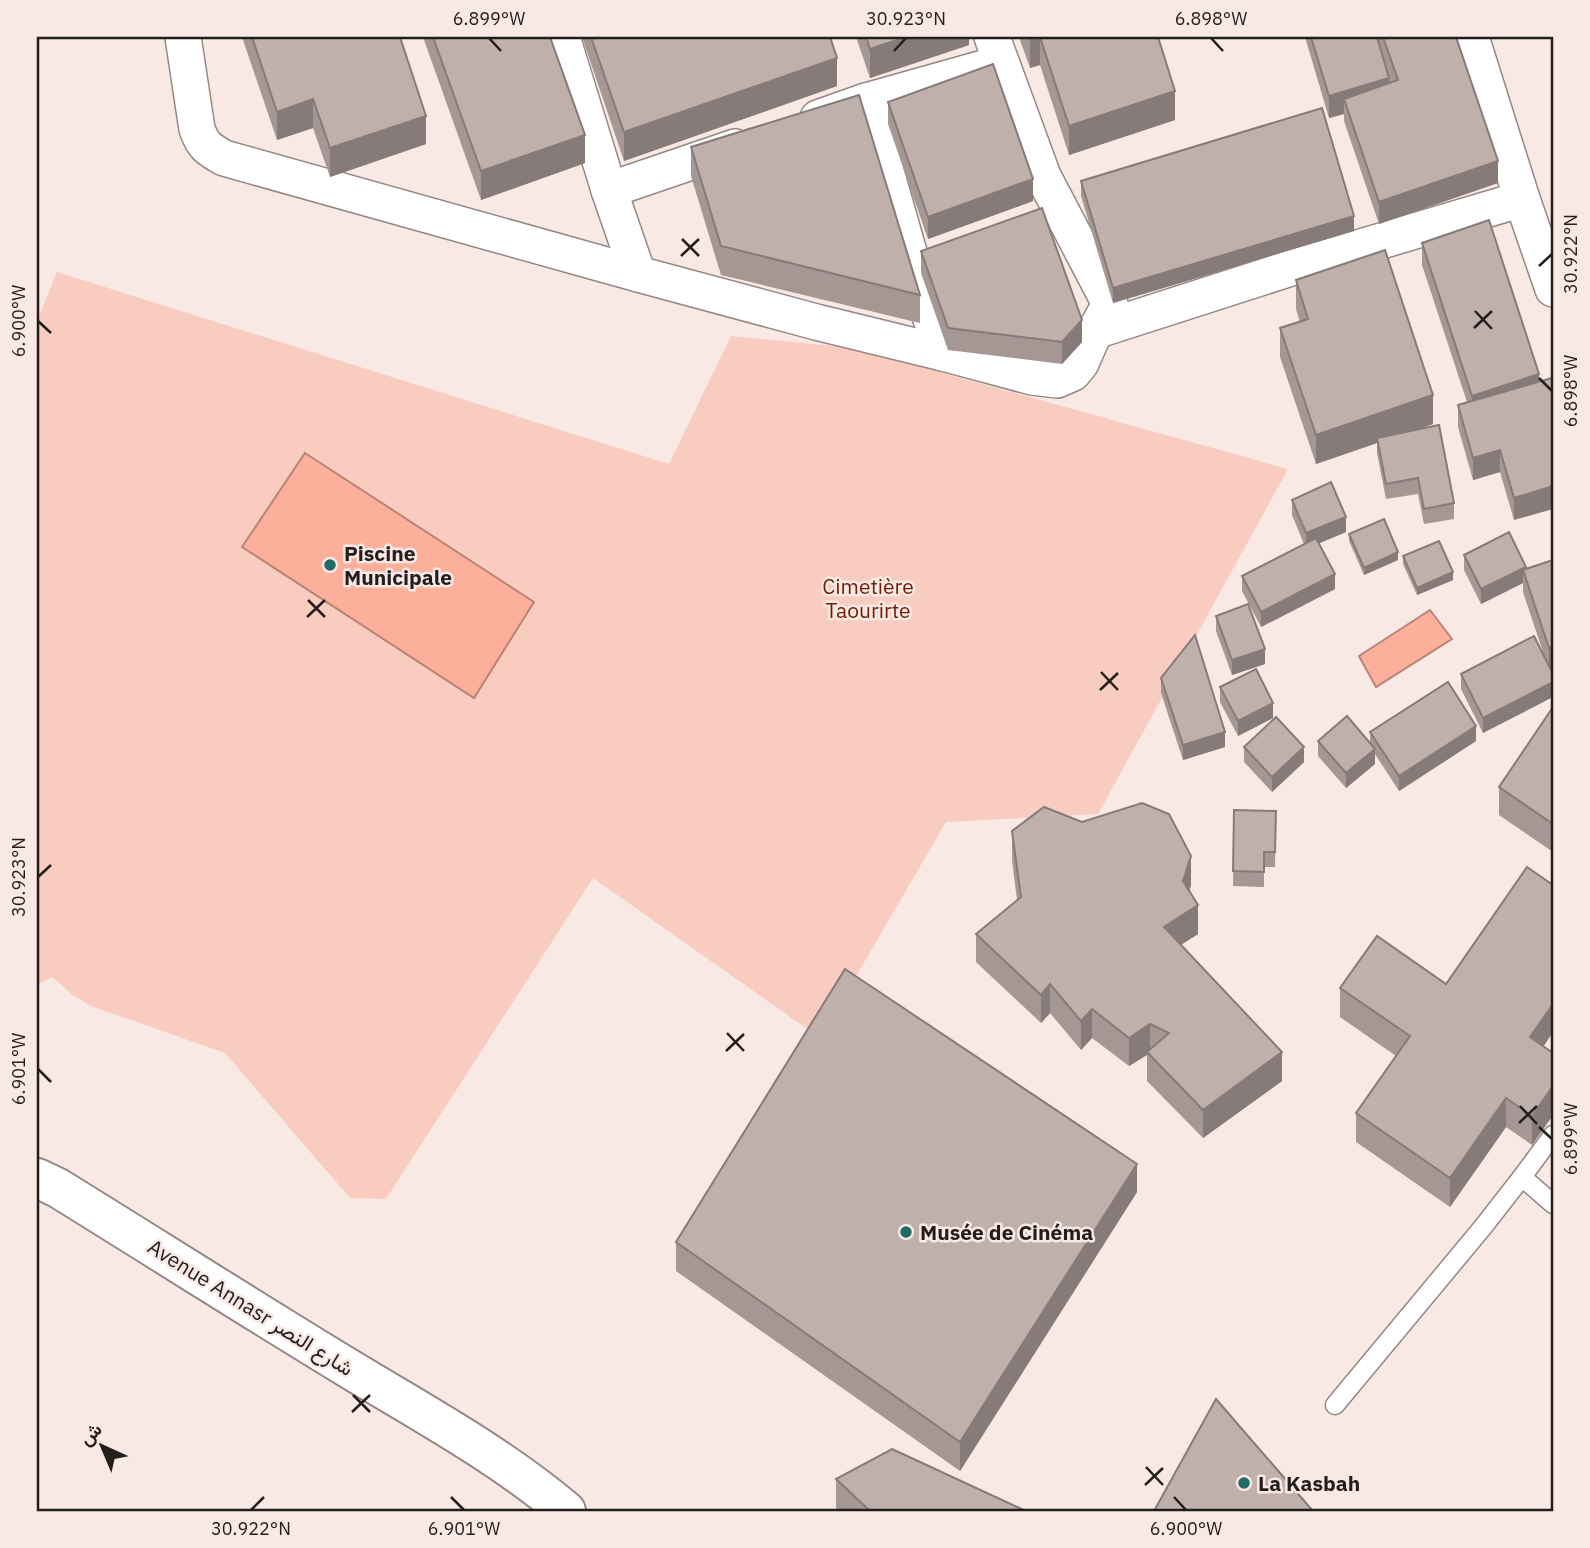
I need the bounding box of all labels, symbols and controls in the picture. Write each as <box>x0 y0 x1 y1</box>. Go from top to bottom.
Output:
text: 6.899°W <box>453 7 525 30</box>
text: 30.923°N <box>866 7 946 30</box>
text: 6.898°W <box>1175 7 1247 30</box>
text: 30.922°N <box>1559 214 1582 294</box>
text: 6.900°W <box>7 285 30 357</box>
text: 6.898°W <box>1559 355 1582 427</box>
place label: Piscine Municipale <box>344 539 452 591</box>
marker: Piscine Municipale <box>322 557 338 573</box>
park label: Cimetière Taourirte <box>822 572 914 624</box>
text: 30.923°N <box>7 837 30 917</box>
text: 6.901°W <box>7 1033 30 1105</box>
text: 6.899°W <box>1559 1103 1582 1175</box>
place label: Musée de Cinéma <box>920 1218 1093 1246</box>
marker: Musée de Cinéma <box>898 1224 914 1240</box>
street label: Avenue Annasr شارع النصر <box>142 1232 359 1383</box>
north arrow <box>66 1412 136 1482</box>
text: ش <box>74 1417 107 1450</box>
place label: La Kasbah <box>1258 1469 1360 1497</box>
marker: La Kasbah <box>1236 1475 1252 1491</box>
text: 30.922°N <box>211 1517 291 1540</box>
text: 6.901°W <box>428 1517 500 1540</box>
text: 6.900°W <box>1150 1517 1222 1540</box>

